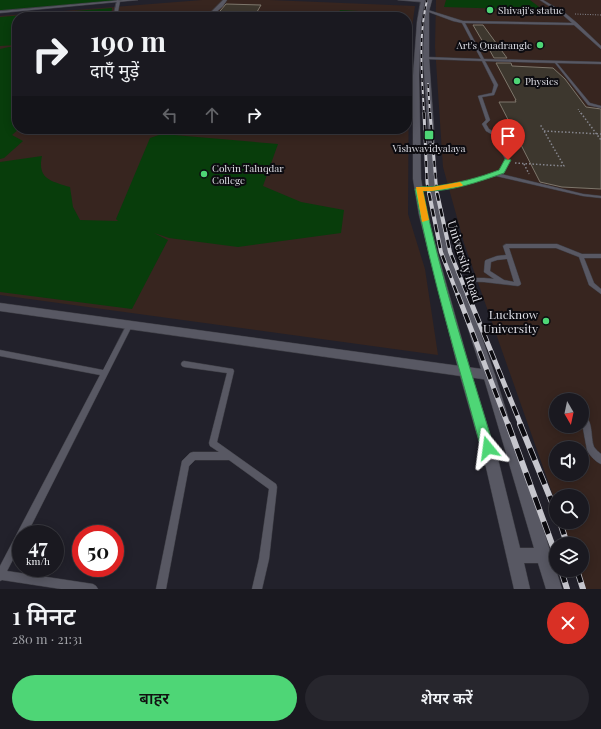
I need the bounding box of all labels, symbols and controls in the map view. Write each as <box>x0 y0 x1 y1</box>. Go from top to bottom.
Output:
place label: Shivaji's statue <box>498 3 564 17</box>
marker: Shivaji's statue <box>485 5 495 15</box>
text: 190 m <box>90 22 166 59</box>
icon: right <box>24 28 76 80</box>
place label: Art's Quadrangle <box>455 38 532 52</box>
marker: Art's Quadrangle <box>535 40 545 50</box>
text: दाएँ मुड़ें <box>90 58 139 82</box>
place label: Physics <box>525 74 558 88</box>
marker: Physics <box>512 76 522 86</box>
icon: left <box>159 104 181 126</box>
icon: ahead <box>201 104 223 126</box>
icon: right <box>243 104 265 126</box>
pin <box>491 119 525 160</box>
icon: arrive <box>497 125 519 147</box>
marker: Vishwavidyalaya <box>423 129 435 141</box>
place label: Vishwavidyalaya <box>391 141 466 155</box>
place label: Colvin Taluqdar College <box>212 161 284 187</box>
marker: Colvin Taluqdar College <box>199 169 209 179</box>
street label: University Road <box>444 218 486 304</box>
place label: Lucknow University <box>483 306 539 336</box>
marker: Lucknow University <box>541 316 551 326</box>
north arrow <box>549 393 589 433</box>
map controls <box>549 393 589 577</box>
position arrow <box>467 427 509 469</box>
button: sound <box>549 441 589 481</box>
button: search <box>549 489 589 529</box>
speed limit sign: 50 <box>72 525 124 577</box>
text: 47 <box>28 532 48 559</box>
button: layers <box>549 537 589 577</box>
text: km/h <box>26 554 50 568</box>
text: 1 मिनट <box>12 599 76 631</box>
button: close <box>547 602 589 644</box>
text: 280 m · 21:31 <box>12 630 83 647</box>
button: बाहर <box>12 675 297 721</box>
button: शेयर करें <box>305 675 589 721</box>

